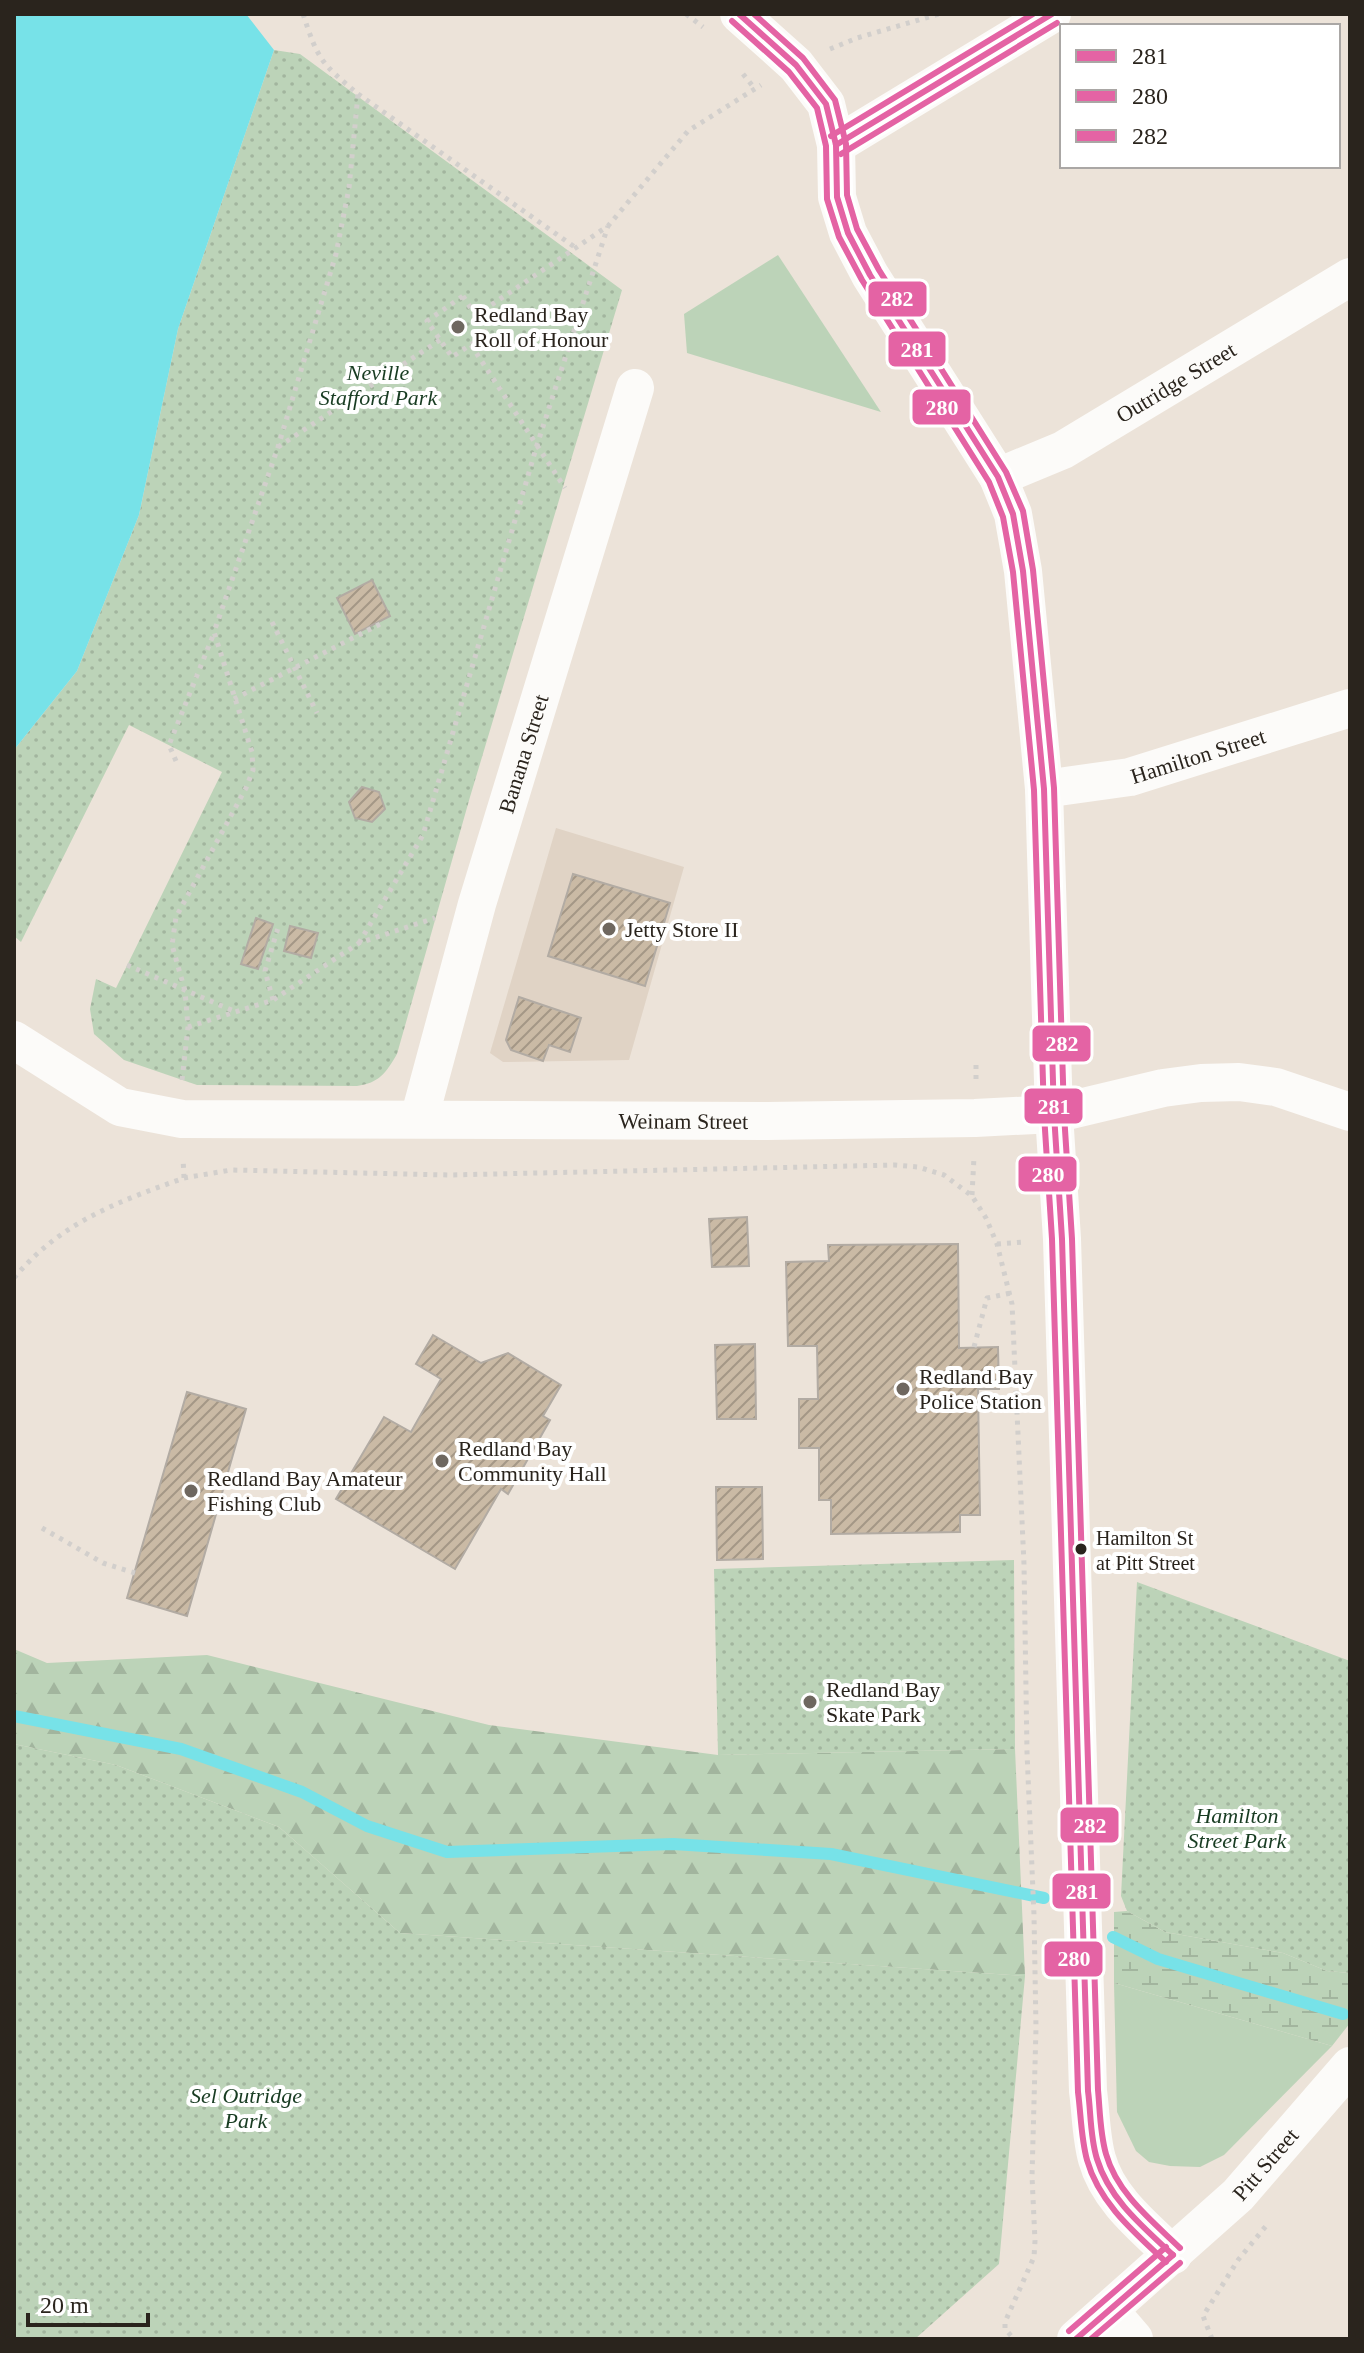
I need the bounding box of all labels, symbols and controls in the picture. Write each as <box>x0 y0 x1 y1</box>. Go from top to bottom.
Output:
legend <box>1060 24 1340 168</box>
text: 281 <box>1132 43 1168 69</box>
text: 280 <box>1132 83 1168 109</box>
text: 282 <box>1132 123 1168 149</box>
line badge: 282 <box>867 280 928 318</box>
text: 282 <box>881 286 914 311</box>
place label: Redland Bay Roll of Honour <box>474 302 609 352</box>
marker: Redland Bay Roll of Honour <box>449 318 467 336</box>
line badge: 281 <box>887 330 947 368</box>
street label: Outridge Street <box>1111 336 1240 428</box>
text: 281 <box>901 337 934 362</box>
park label: Neville Stafford Park <box>319 360 438 410</box>
line badge: 280 <box>911 388 972 426</box>
text: 280 <box>926 395 959 420</box>
street label: Banana Street <box>493 691 553 816</box>
street label: Hamilton Street <box>1127 723 1268 789</box>
place label: Jetty Store II <box>625 917 739 942</box>
marker: Jetty Store II <box>600 920 618 938</box>
line badge: 282 <box>1031 1024 1092 1063</box>
text: 282 <box>1046 1031 1079 1056</box>
line badge: 281 <box>1023 1087 1084 1125</box>
text: 281 <box>1038 1094 1071 1119</box>
street label: Weinam Street <box>619 1108 748 1133</box>
line badge: 280 <box>1017 1155 1078 1193</box>
text: 280 <box>1032 1162 1065 1187</box>
place label: Redland Bay Police Station <box>919 1364 1042 1414</box>
marker: Redland Bay Police Station <box>894 1380 912 1398</box>
place label: Redland Bay Community Hall <box>458 1436 607 1486</box>
marker: Redland Bay Community Hall <box>433 1452 451 1470</box>
place label: Redland Bay Amateur Fishing Club <box>207 1466 403 1516</box>
marker: Redland Bay Amateur Fishing Club <box>182 1482 200 1500</box>
place label: Hamilton St at Pitt Street <box>1096 1527 1195 1574</box>
marker: Hamilton St at Pitt Street <box>1073 1541 1089 1557</box>
place label: Redland Bay Skate Park <box>826 1677 940 1727</box>
marker: Redland Bay Skate Park <box>801 1693 819 1711</box>
park label: Hamilton Street Park <box>1188 1803 1288 1853</box>
line badge: 282 <box>1059 1806 1120 1844</box>
text: 282 <box>1074 1813 1107 1838</box>
line badge: 281 <box>1051 1872 1112 1910</box>
text: 281 <box>1066 1879 1099 1904</box>
line badge: 280 <box>1043 1940 1104 1978</box>
text: 280 <box>1058 1946 1091 1971</box>
park label: Sel Outridge Park <box>190 2083 302 2133</box>
street label: Pitt Street <box>1227 2123 1303 2205</box>
scale bar <box>28 2277 148 2327</box>
text: 20 m <box>40 2292 89 2318</box>

